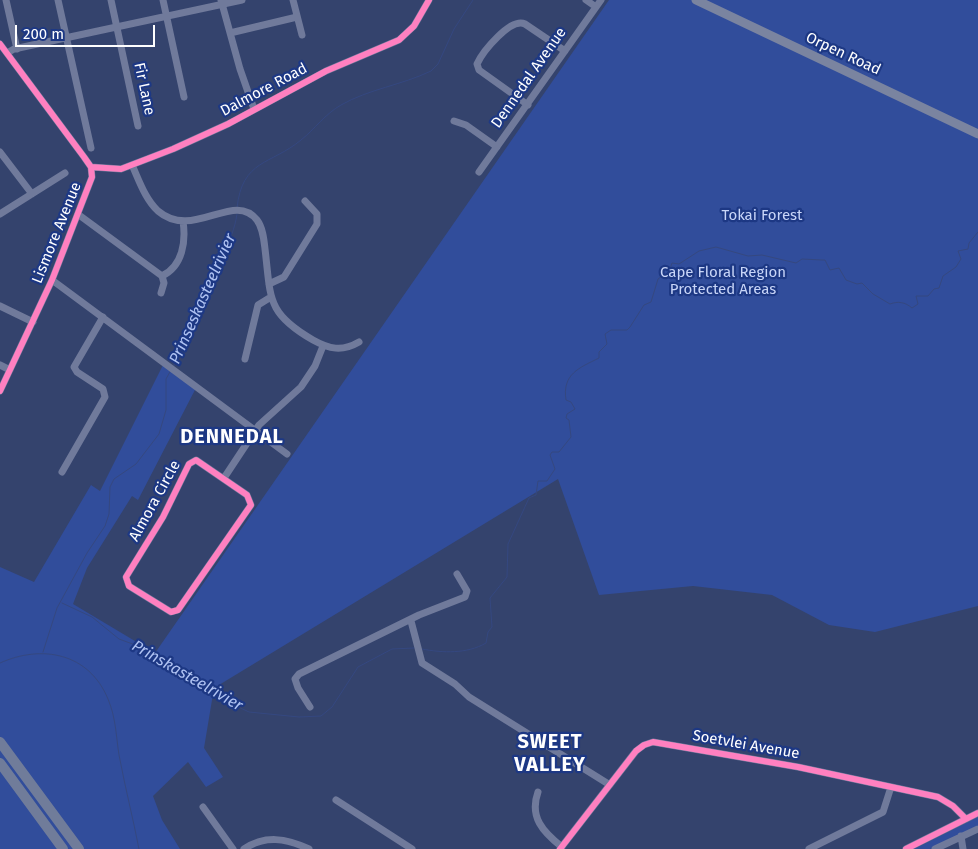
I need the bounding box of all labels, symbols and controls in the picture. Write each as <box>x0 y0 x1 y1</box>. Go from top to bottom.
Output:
scale bar <box>18 15 158 47</box>
street label: Dennedal Avenue <box>488 24 570 132</box>
text: 200 m <box>23 25 64 43</box>
street label: Orpen Road <box>803 29 883 79</box>
street label: Dalmore Road <box>218 60 310 120</box>
street label: Fir Lane <box>130 61 158 117</box>
street label: Lismore Avenue <box>29 180 85 286</box>
park label: Tokai Forest <box>721 207 803 225</box>
water label: Prinseskasteelrivier <box>166 231 240 367</box>
park label: Cape Floral Region Protected Areas <box>660 264 786 299</box>
district label: DENNEDAL <box>179 425 285 449</box>
street label: Almora Circle <box>125 457 185 545</box>
water label: Prinskasteelrivier <box>128 636 246 716</box>
street label: Soetvlei Avenue <box>691 727 801 763</box>
district label: SWEET VALLEY <box>513 730 587 777</box>

